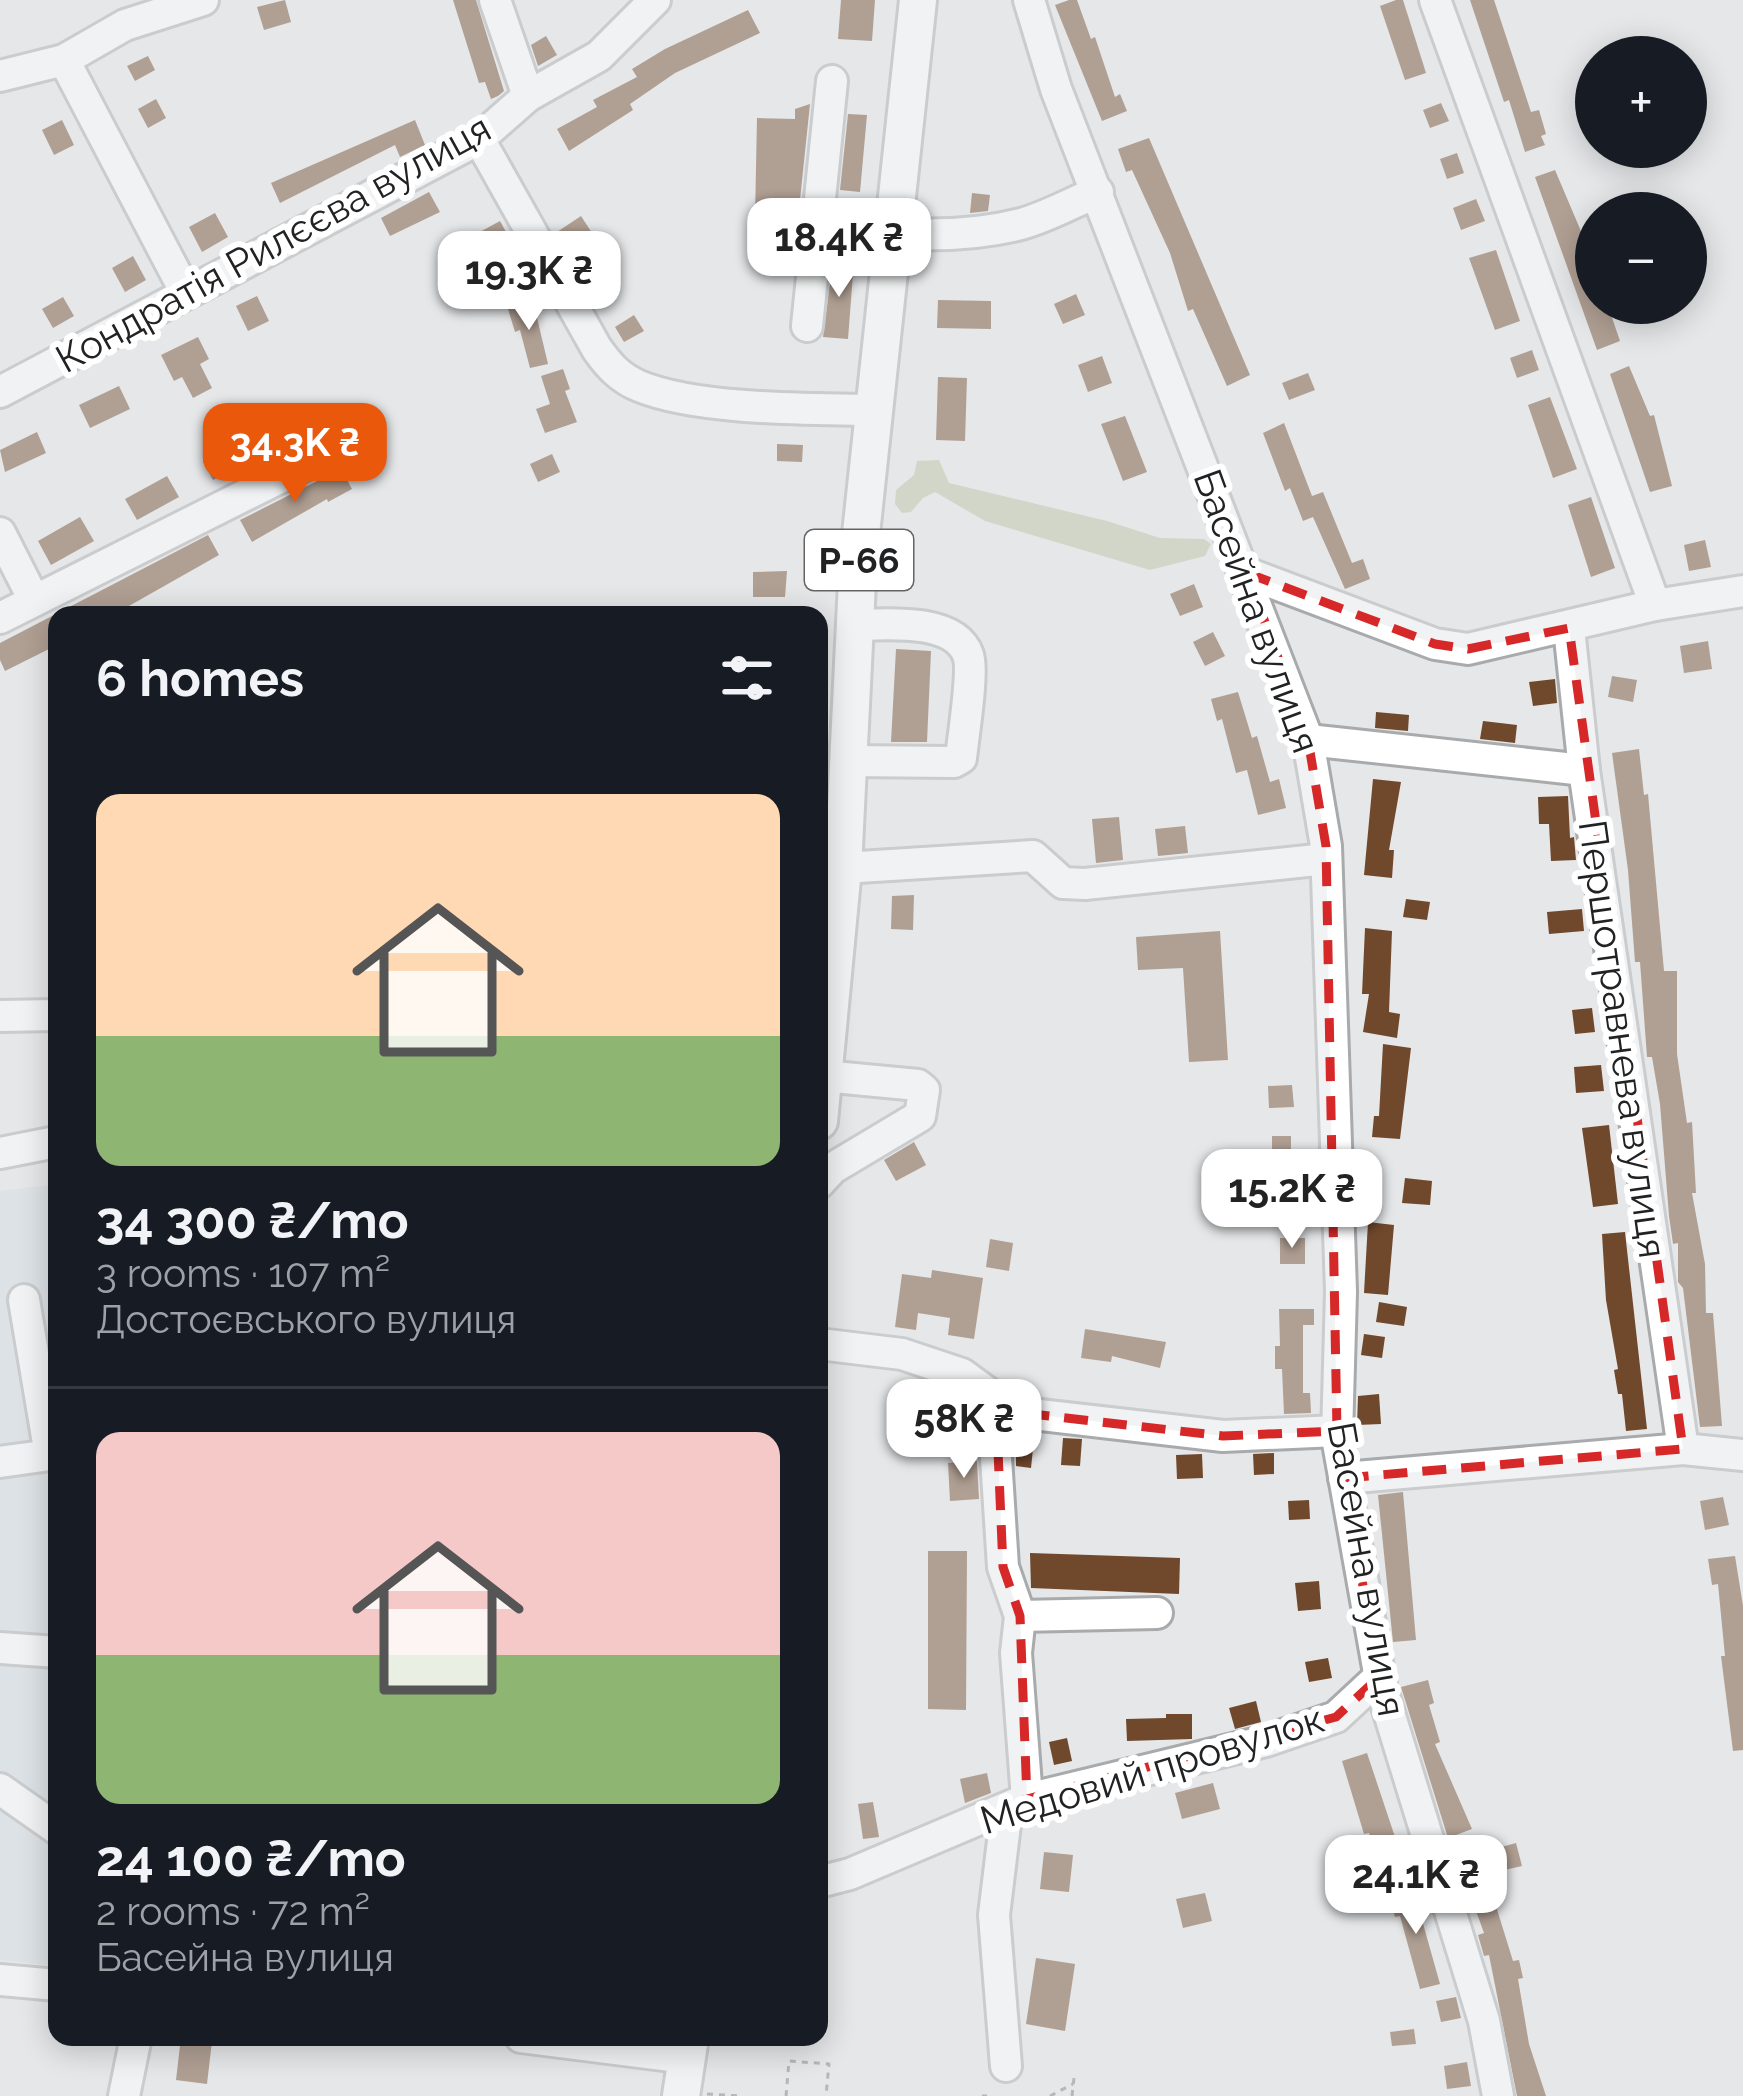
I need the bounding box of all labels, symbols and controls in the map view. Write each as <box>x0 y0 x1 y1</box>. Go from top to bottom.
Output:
map controls <box>1575 36 1707 324</box>
button: + <box>1575 36 1707 168</box>
street label: Кондратія Рилєєва вулиця <box>48 104 498 382</box>
button: − <box>1575 192 1707 324</box>
pin: 18.4K ₴ <box>728 198 950 300</box>
text: 18.4K ₴ <box>774 214 904 260</box>
pin: 19.3K ₴ <box>418 231 640 333</box>
text: 19.3K ₴ <box>465 247 593 293</box>
pin: 34.3K ₴ <box>184 403 406 505</box>
text: 34.3K ₴ <box>230 419 360 465</box>
street label: Басейна вулиця <box>1184 463 1330 759</box>
road number: Р-66 <box>805 530 913 590</box>
icon: filters <box>714 645 780 711</box>
text: 6 homes <box>96 648 304 708</box>
street label: Першотравнева вулиця <box>1569 817 1677 1261</box>
icon: home <box>330 872 546 1088</box>
pin: 15.2K ₴ <box>1181 1149 1403 1251</box>
text: 15.2K ₴ <box>1228 1165 1356 1211</box>
text: 34 300 ₴/mo <box>96 1190 409 1250</box>
text: 3 rooms · 107 m² <box>96 1250 390 1296</box>
text: Достоєвського вулиця <box>96 1296 516 1342</box>
pin: 58K ₴ <box>880 1379 1048 1481</box>
text: 58K ₴ <box>914 1395 1014 1441</box>
street label: Басейна вулиця <box>1318 1418 1416 1720</box>
icon: home <box>330 1510 546 1726</box>
street label: Медовий провулок <box>975 1695 1329 1843</box>
text: 24 100 ₴/mo <box>96 1828 406 1888</box>
pin: 24.1K ₴ <box>1305 1835 1527 1937</box>
text: 24.1K ₴ <box>1352 1851 1480 1897</box>
text: 2 rooms · 72 m² <box>96 1888 370 1934</box>
text: Басейна вулиця <box>96 1934 394 1980</box>

